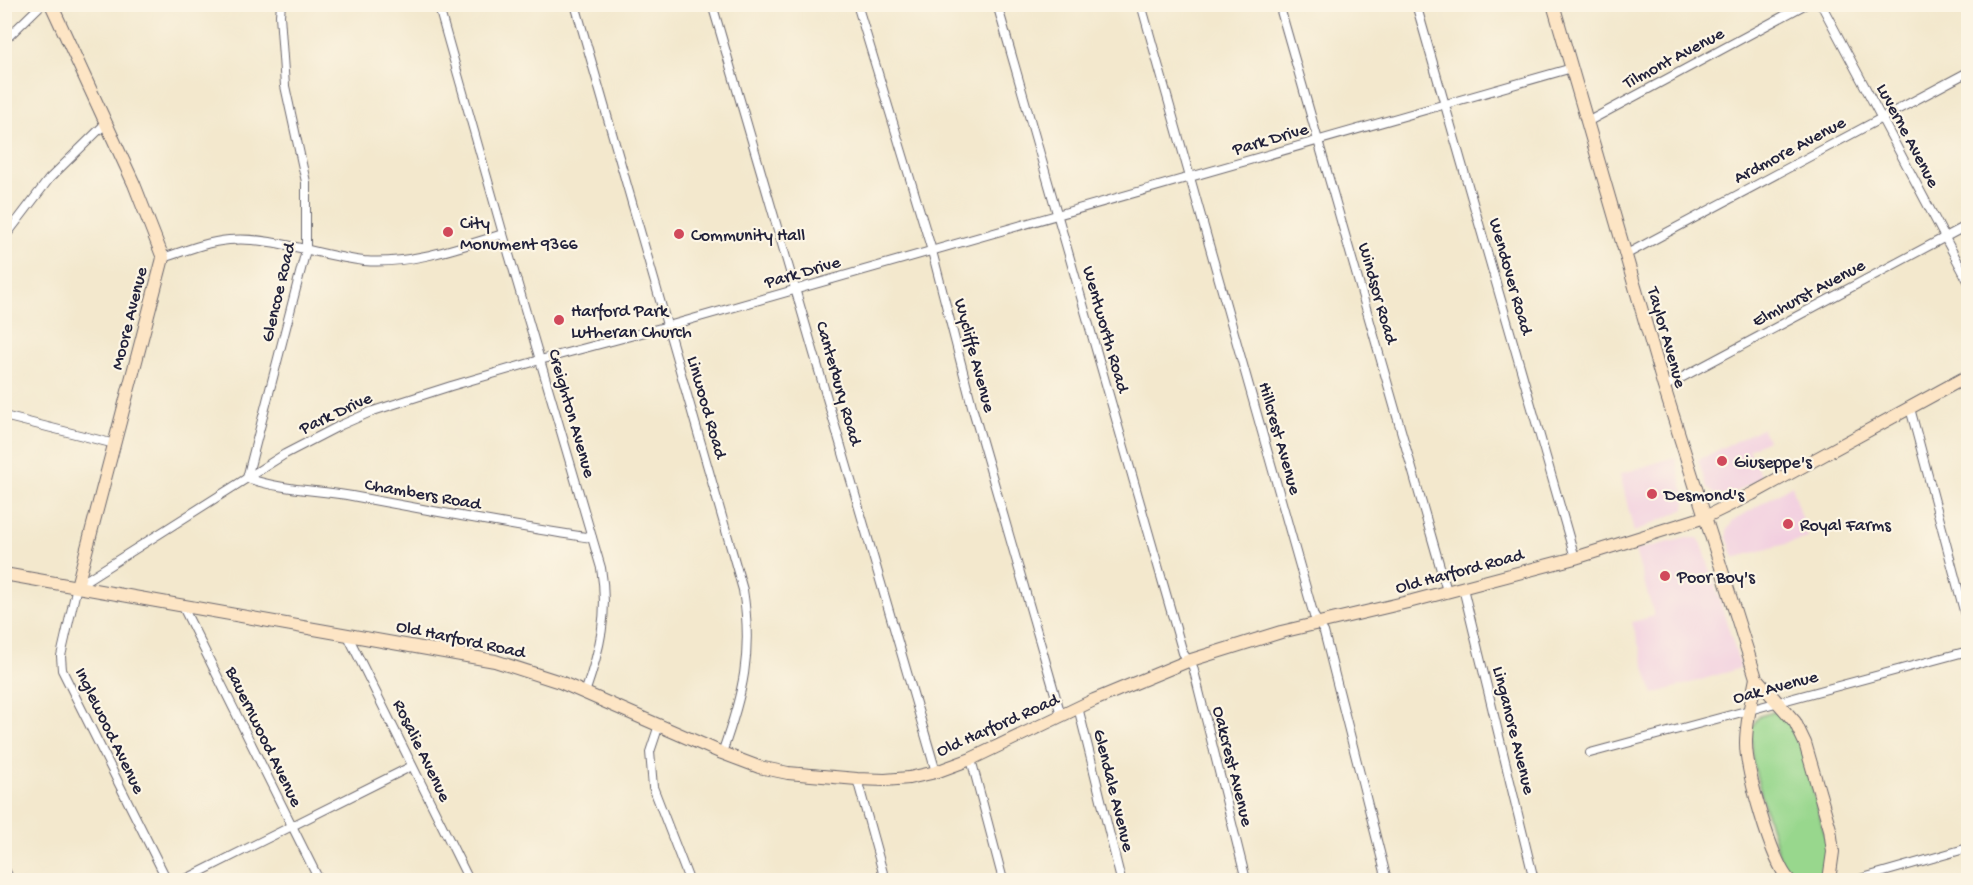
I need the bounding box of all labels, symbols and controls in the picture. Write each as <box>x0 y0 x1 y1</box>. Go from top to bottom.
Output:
street label: Tilmont Avenue <box>1619 24 1729 95</box>
street label: Luverne Avenue <box>1871 81 1943 192</box>
street label: Ardmore Avenue <box>1731 113 1850 190</box>
street label: Park Drive <box>1229 119 1312 161</box>
place label: City Monument 9366 <box>460 214 579 256</box>
street label: Wendover Road <box>1483 216 1537 339</box>
marker: City Monument 9366 <box>441 225 455 239</box>
place label: Community Hall <box>691 226 805 247</box>
marker: Community Hall <box>672 227 686 241</box>
street label: Glencoe Road <box>258 239 301 344</box>
street label: Windsor Road <box>1352 241 1401 348</box>
street label: Park Drive <box>761 252 844 294</box>
street label: Elmhurst Avenue <box>1749 255 1870 333</box>
street label: Moore Avenue <box>108 264 154 372</box>
street label: Wentworth Road <box>1076 264 1133 397</box>
street label: Taylor Avenue <box>1641 284 1690 391</box>
street label: Wycliffe Avenue <box>948 296 999 415</box>
place label: Harford Park Lutheran Church <box>571 302 692 344</box>
marker: Harford Park Lutheran Church <box>552 313 566 327</box>
street label: Canterbury Road <box>810 319 866 450</box>
street label: Creighton Avenue <box>542 347 599 481</box>
street label: Linwood Road <box>681 354 731 463</box>
street label: Hillcrest Avenue <box>1252 380 1305 498</box>
street label: Park Drive <box>295 388 376 441</box>
place label: Giuseppe's <box>1734 453 1813 474</box>
marker: Giuseppe's <box>1715 454 1729 468</box>
street label: Chambers Road <box>363 475 484 516</box>
place label: Desmond's <box>1663 486 1745 507</box>
marker: Desmond's <box>1645 487 1659 501</box>
place label: Royal Farms <box>1800 516 1892 537</box>
marker: Royal Farms <box>1781 517 1795 531</box>
street label: Old Harford Road <box>1393 545 1527 600</box>
place label: Poor Boy's <box>1676 568 1756 589</box>
marker: Poor Boy's <box>1658 569 1672 583</box>
street label: Old Harford Road <box>394 616 528 665</box>
street label: Bauernwood Avenue <box>219 663 306 811</box>
street label: Inglewood Avenue <box>69 664 149 798</box>
street label: Linganore Avenue <box>1487 664 1539 797</box>
street label: Oak Avenue <box>1731 667 1821 710</box>
street label: Old Harford Road <box>934 689 1064 763</box>
street label: Rosalie Avenue <box>387 697 455 806</box>
street label: Oakcrest Avenue <box>1207 704 1257 830</box>
street label: Glendale Avenue <box>1087 727 1138 855</box>

